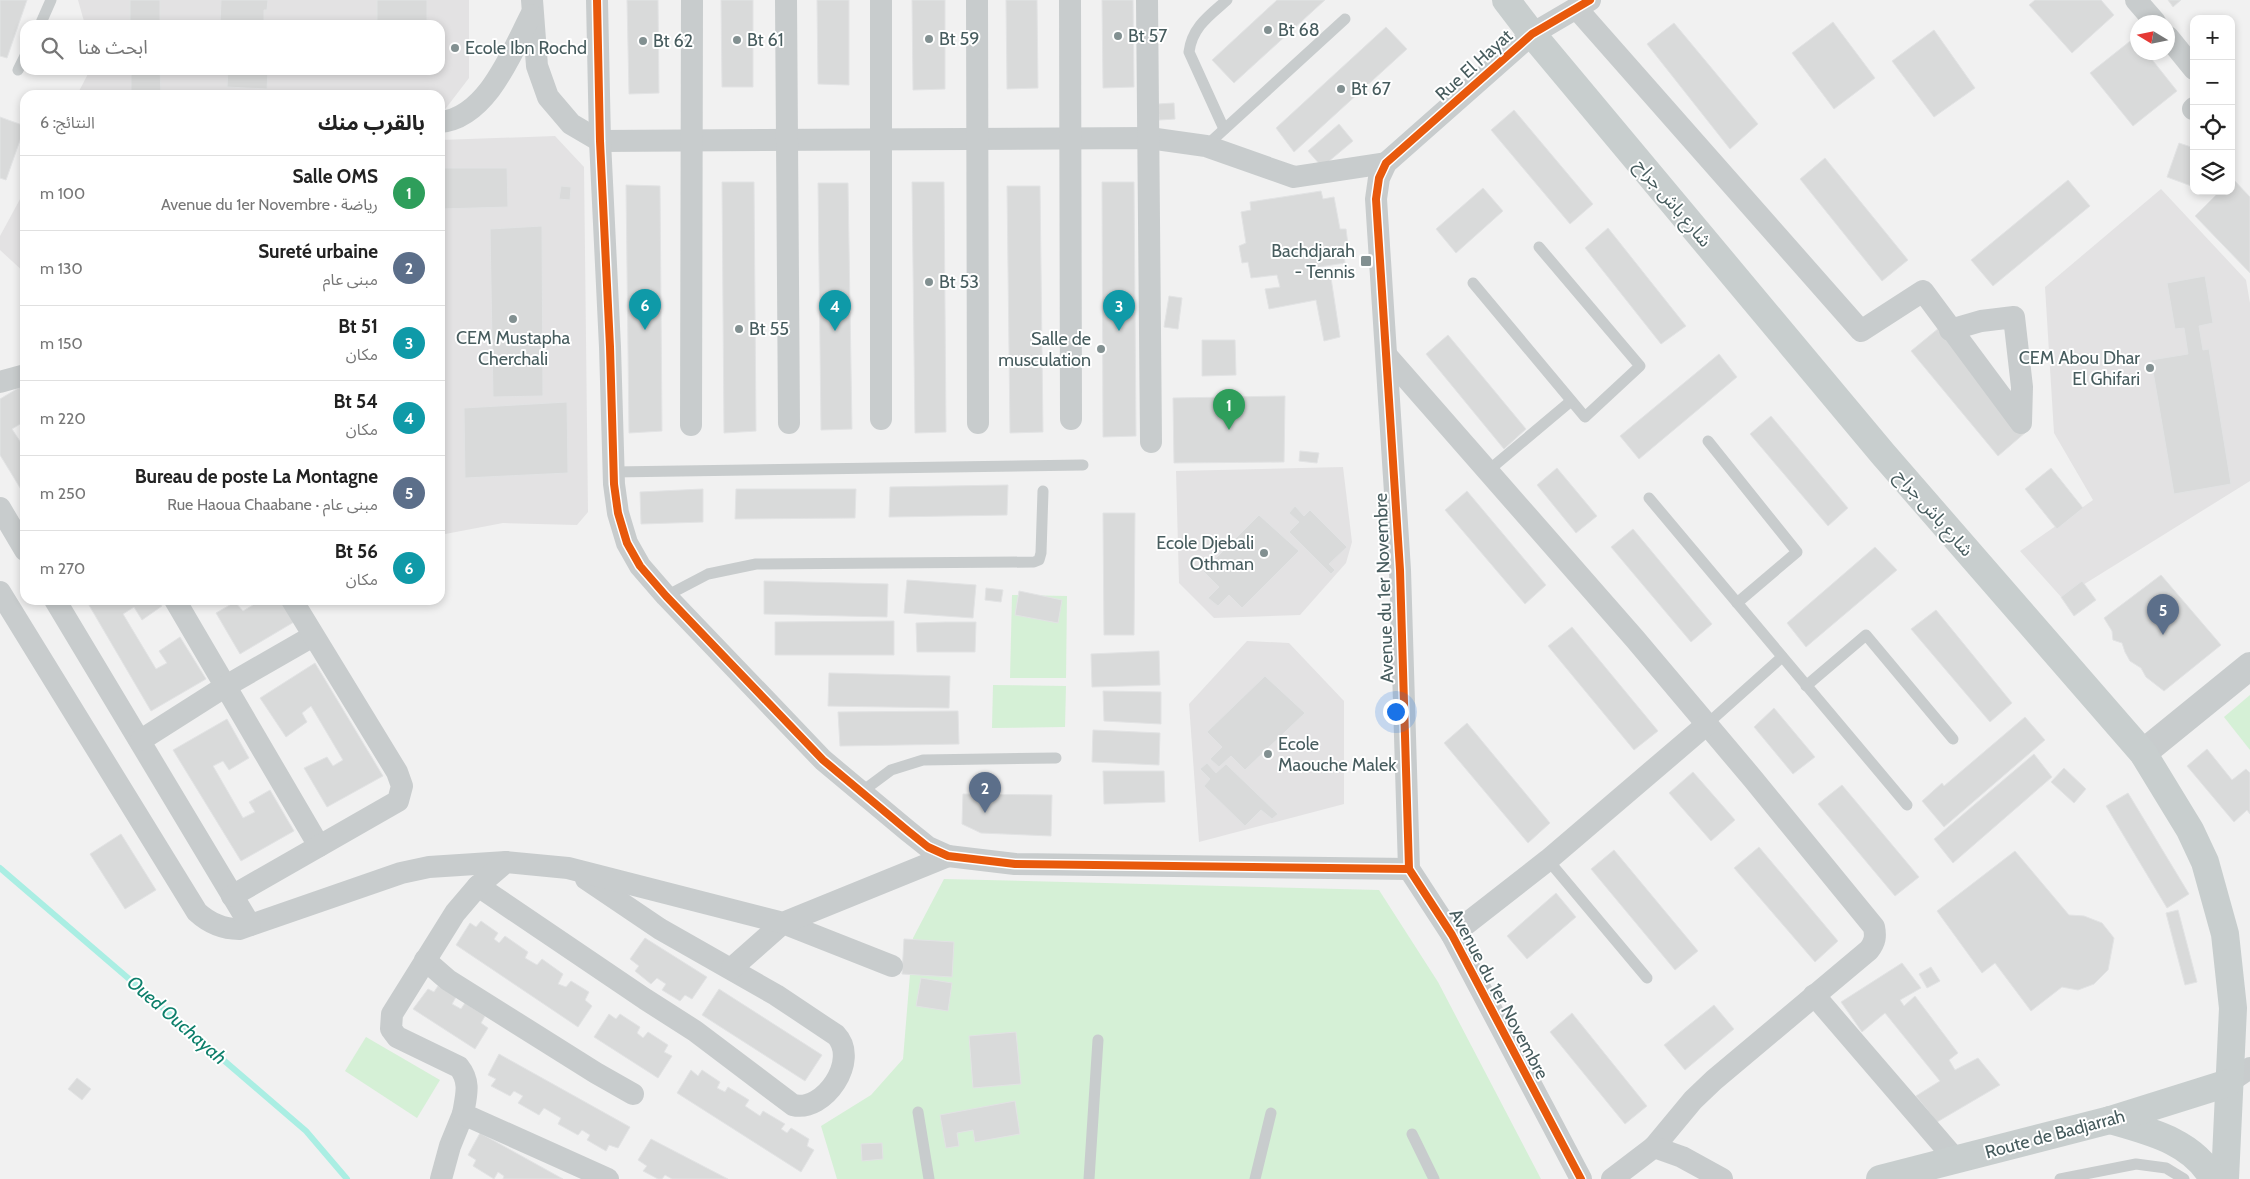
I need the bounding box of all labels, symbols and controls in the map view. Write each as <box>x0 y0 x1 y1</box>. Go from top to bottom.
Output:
north arrow <box>2130 15 2175 60</box>
map controls <box>2190 15 2235 195</box>
button: + <box>2190 15 2235 60</box>
place label: Bt 68 <box>1278 19 1320 41</box>
search box <box>20 20 445 75</box>
marker: Bt 68 <box>1262 24 1274 36</box>
place label: Bt 57 <box>1128 25 1167 47</box>
street label: Rue El Hayat <box>1431 25 1517 105</box>
place label: Bt 59 <box>939 28 980 50</box>
place label: Bt 61 <box>747 29 784 51</box>
place label: Bt 62 <box>653 30 693 52</box>
marker: Bt 57 <box>1112 30 1124 42</box>
marker: Bt 59 <box>923 33 935 45</box>
icon: search <box>38 34 66 62</box>
marker: Bt 61 <box>731 34 743 46</box>
marker: Bt 62 <box>637 35 649 47</box>
text: ابحث هنا <box>78 36 148 59</box>
place label: Ecole Ibn Rochd <box>465 37 587 59</box>
marker: Ecole Ibn Rochd <box>449 42 461 54</box>
button: − <box>2190 60 2235 105</box>
place label: Bt 67 <box>1351 78 1391 100</box>
marker: Bt 67 <box>1335 83 1347 95</box>
button: locate <box>2190 105 2235 150</box>
text: بالقرب منك <box>318 110 425 135</box>
text: النتائج: 6 <box>40 113 95 132</box>
button: layers <box>2190 150 2235 195</box>
street label: شارع باش جراح <box>1628 155 1716 253</box>
text: Salle OMS <box>292 165 378 188</box>
text: 100 m <box>40 184 85 203</box>
text: 1 <box>406 184 412 203</box>
text: رياضة · Avenue du 1er Novembre <box>161 195 378 214</box>
text: Sureté urbaine <box>258 240 378 263</box>
place label: Bachdjarah - Tennis <box>1271 240 1355 283</box>
marker: Bachdjarah - Tennis <box>1359 254 1373 268</box>
text: 130 m <box>40 259 83 278</box>
text: 2 <box>405 259 413 278</box>
text: مبنى عام <box>323 270 378 289</box>
place label: Bt 53 <box>939 271 979 293</box>
marker: Bt 53 <box>923 276 935 288</box>
pin: 6 <box>629 289 661 330</box>
pin: 4 <box>819 290 851 331</box>
pin: 3 <box>1103 290 1135 331</box>
marker: CEM Mustapha Cherchali <box>507 313 519 325</box>
text: Bt 51 <box>338 315 378 338</box>
place label: Bt 55 <box>749 318 789 340</box>
marker: Bt 55 <box>733 323 745 335</box>
place label: CEM Mustapha Cherchali <box>456 327 570 370</box>
place label: Salle de musculation <box>998 328 1091 371</box>
text: 150 m <box>40 334 83 353</box>
text: 3 <box>405 334 413 353</box>
marker: Salle de musculation <box>1095 343 1107 355</box>
text: مكان <box>346 345 378 364</box>
place label: CEM Abou Dhar El Ghifari <box>2019 347 2140 390</box>
marker: CEM Abou Dhar El Ghifari <box>2144 362 2156 374</box>
pin: 1 <box>1213 389 1245 430</box>
text: Bt 54 <box>334 390 378 413</box>
text: 220 m <box>40 409 86 428</box>
text: 4 <box>404 409 414 428</box>
text: مكان <box>346 420 378 439</box>
text: Bureau de poste La Montagne <box>135 465 378 488</box>
street label: شارع باش جراح <box>1888 465 1978 563</box>
text: 250 m <box>40 484 86 503</box>
text: 5 <box>405 484 413 503</box>
street label: Avenue du 1er Novembre <box>1370 493 1398 683</box>
text: مبنى عام · Rue Haoua Chaabane <box>167 495 378 514</box>
place label: Ecole Djebali Othman <box>1156 532 1254 575</box>
text: Bt 56 <box>335 540 378 563</box>
marker: Ecole Djebali Othman <box>1258 547 1270 559</box>
text: 270 m <box>40 559 85 578</box>
text: 6 <box>405 559 414 578</box>
text: مكان <box>346 570 378 589</box>
pin: 5 <box>2147 594 2179 635</box>
your location <box>1383 699 1409 725</box>
place label: Ecole Maouche Malek <box>1278 733 1397 776</box>
marker: Ecole Maouche Malek <box>1262 748 1274 760</box>
pin: 2 <box>969 772 1001 813</box>
street label: Avenue du 1er Novembre <box>1445 905 1553 1083</box>
water label: Oued Ouchayah <box>123 971 231 1069</box>
street label: Route de Badjarrah <box>1983 1105 2127 1163</box>

